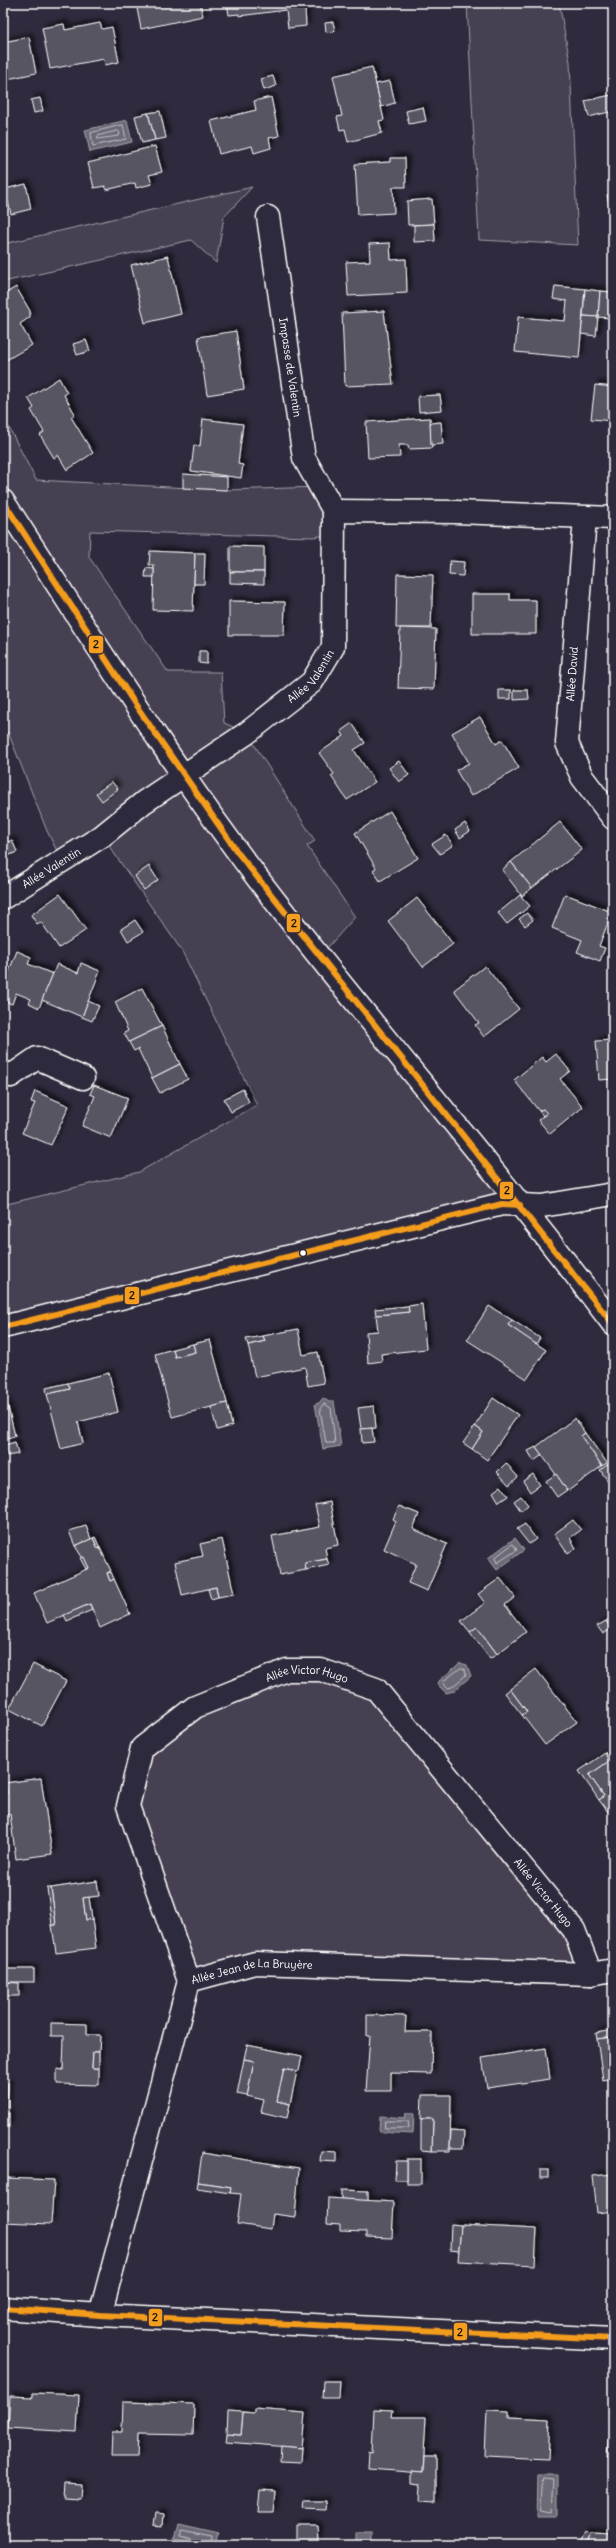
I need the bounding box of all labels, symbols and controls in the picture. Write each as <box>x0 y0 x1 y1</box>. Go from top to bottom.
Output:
street label: Impasse de Valentin <box>276 317 305 418</box>
line badge: 2 <box>88 635 104 654</box>
text: 2 <box>93 637 99 651</box>
street label: Allée David <box>563 646 581 702</box>
street label: Allée Valentin <box>284 647 337 706</box>
street label: Allée Valentin <box>19 844 83 891</box>
line badge: 2 <box>286 913 301 933</box>
text: 2 <box>291 916 297 930</box>
line badge: 2 <box>499 1181 514 1200</box>
text: 2 <box>504 1183 510 1197</box>
unlabelled marker <box>298 1248 308 1258</box>
line badge: 2 <box>124 1286 140 1305</box>
text: 2 <box>129 1288 135 1302</box>
street label: Allée Victor Hugo <box>263 1663 350 1686</box>
street label: Allée Victor Hugo <box>511 1855 576 1930</box>
street label: Allée Jean de La Bruyère <box>190 1956 313 1987</box>
line badge: 2 <box>148 2308 163 2327</box>
text: 2 <box>152 2310 158 2324</box>
line badge: 2 <box>453 2322 468 2341</box>
text: 2 <box>457 2325 463 2339</box>

